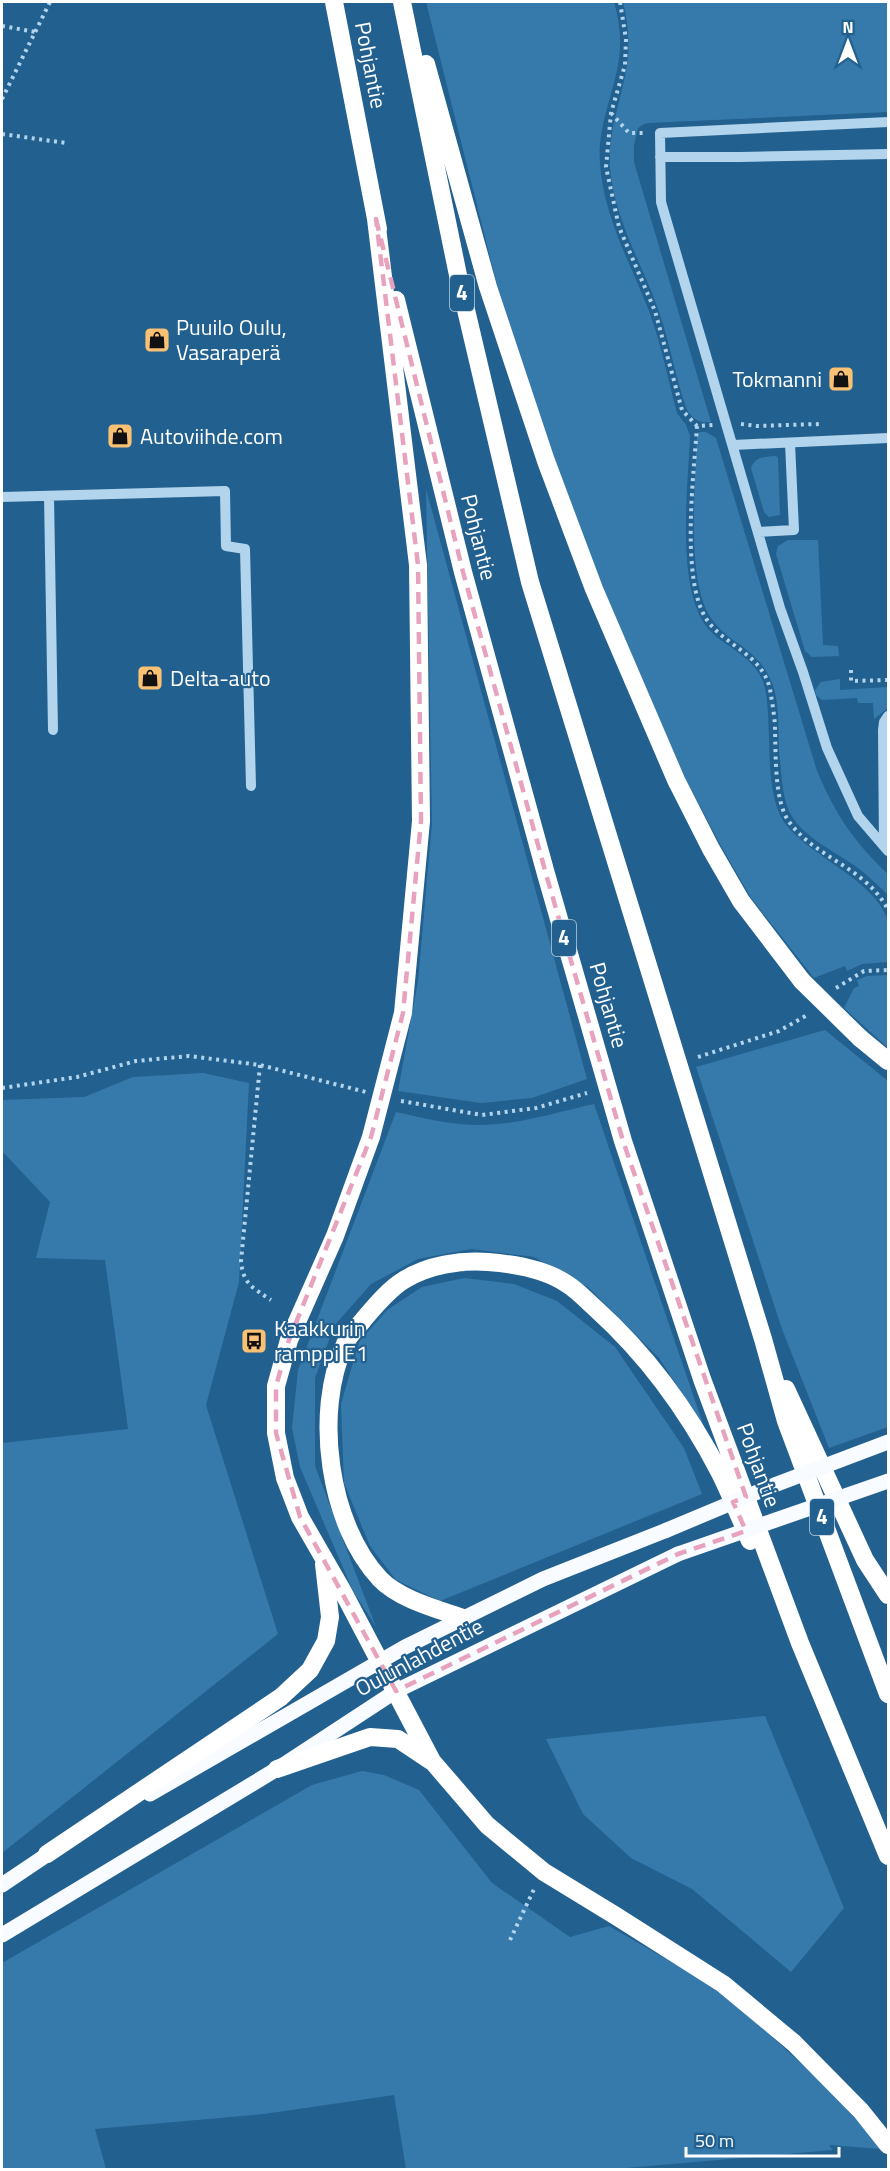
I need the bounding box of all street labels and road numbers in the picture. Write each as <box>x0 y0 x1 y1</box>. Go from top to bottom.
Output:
street label: Pohjantie <box>346 19 396 111</box>
road number: 4 <box>450 275 474 311</box>
street label: Pohjantie <box>452 490 506 584</box>
road number: 4 <box>552 920 576 956</box>
street label: Pohjantie <box>581 958 637 1052</box>
street label: Pohjantie <box>728 1418 790 1512</box>
road number: 4 <box>810 1499 834 1535</box>
street label: Oulunlahdentie <box>349 1609 489 1705</box>

